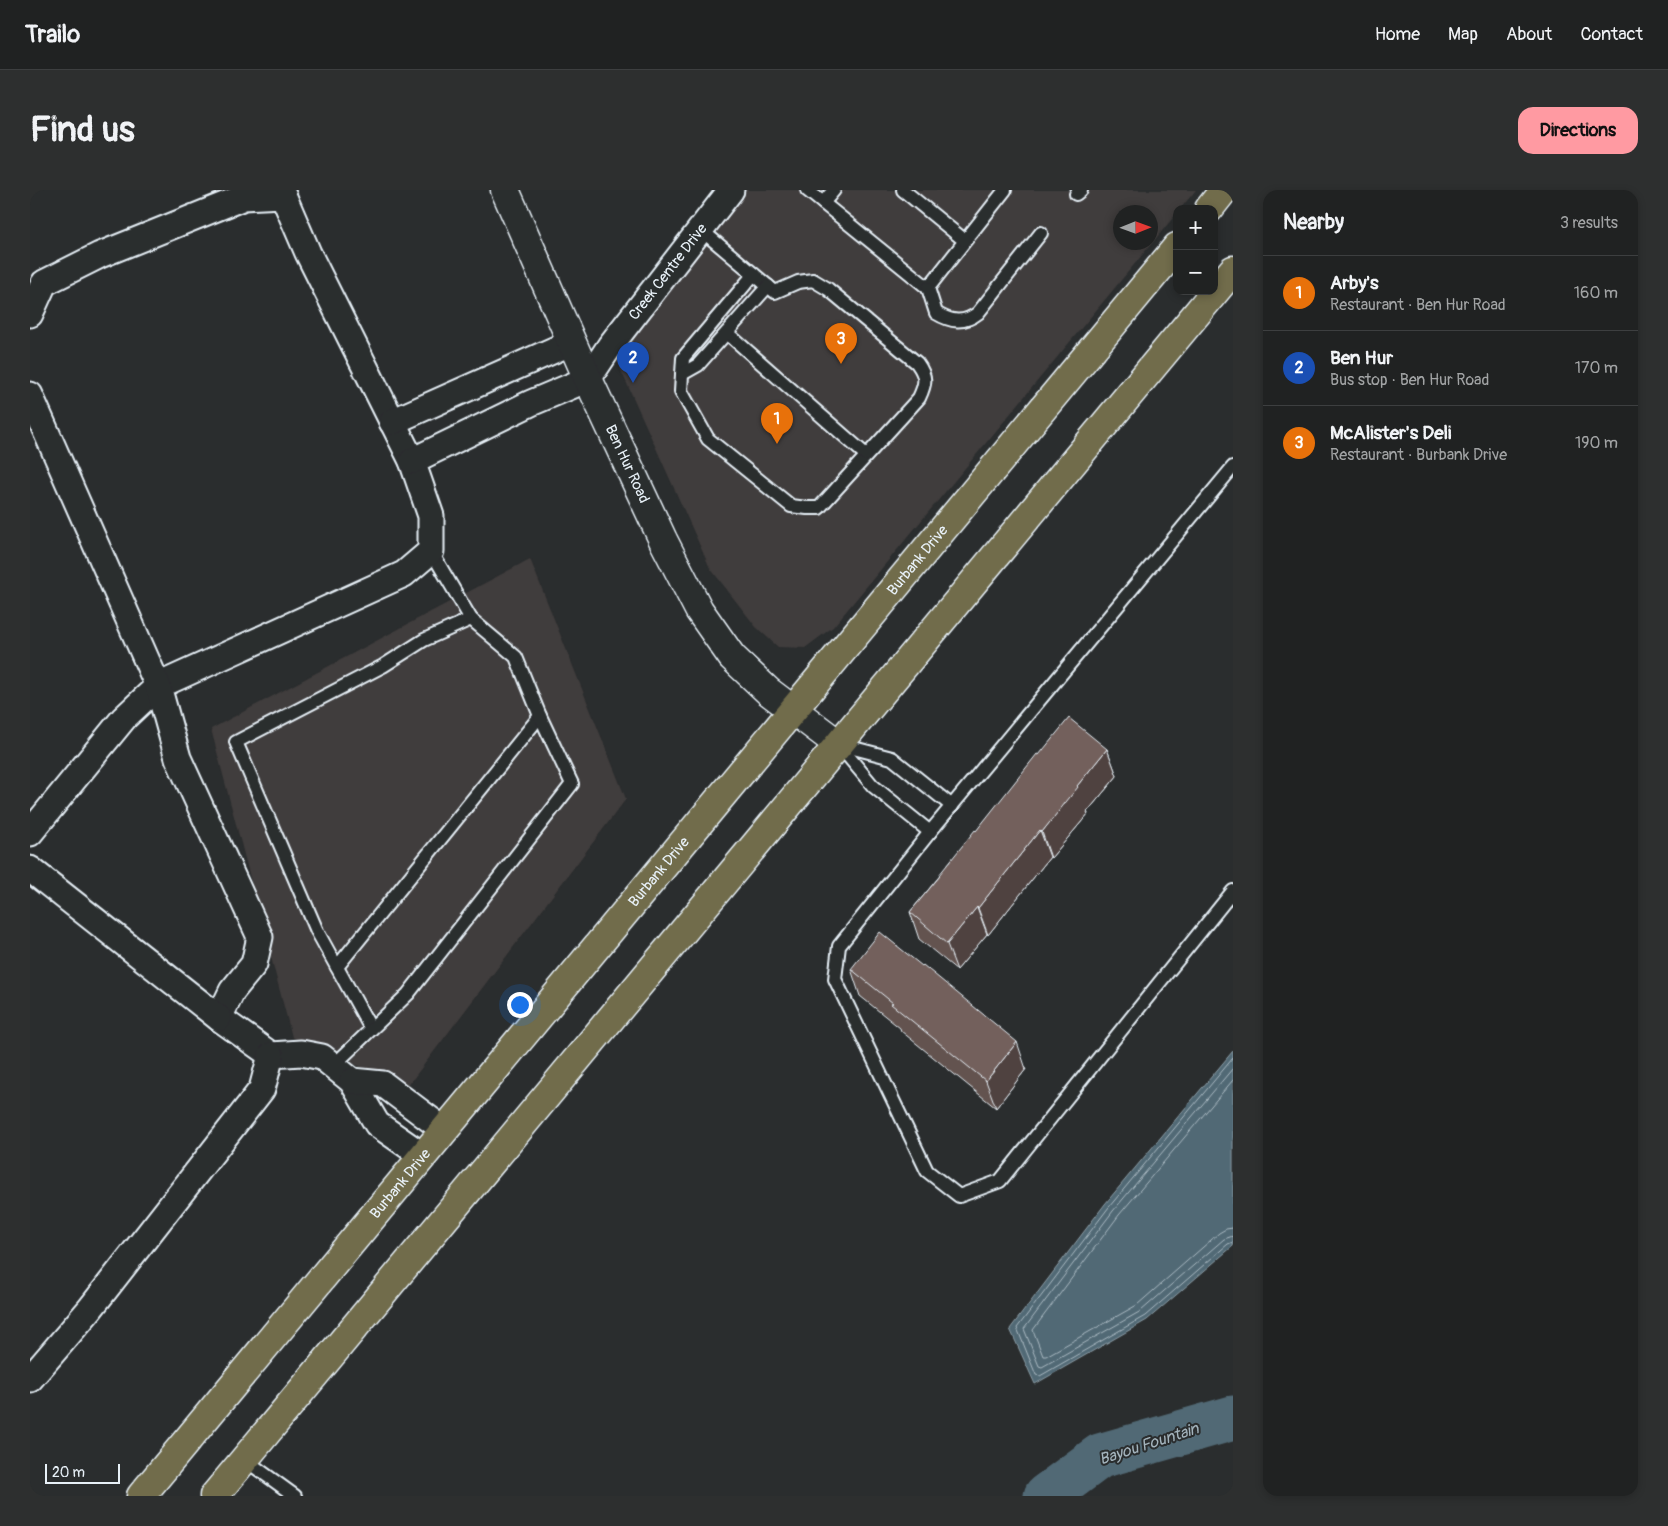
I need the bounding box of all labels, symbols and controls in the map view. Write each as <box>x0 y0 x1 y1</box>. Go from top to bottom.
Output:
text: Trailo <box>25 20 80 49</box>
text: Home <box>1375 23 1420 46</box>
text: Map <box>1448 23 1478 46</box>
text: About <box>1506 23 1552 46</box>
text: Contact <box>1580 23 1643 46</box>
button: Directions <box>1518 107 1638 154</box>
text: Find us <box>30 108 135 152</box>
north arrow <box>1113 205 1158 250</box>
map controls <box>1173 205 1218 295</box>
button: + <box>1173 205 1218 250</box>
text: Nearby <box>1283 209 1344 236</box>
text: 3 results <box>1560 213 1618 233</box>
street label: Creek Centre Drive <box>624 219 711 324</box>
button: − <box>1173 250 1218 295</box>
text: Arby's <box>1330 271 1378 295</box>
text: 1 <box>1296 283 1302 303</box>
text: 160 m <box>1574 283 1618 303</box>
text: Restaurant · Ben Hur Road <box>1330 295 1506 315</box>
pin: 3 <box>825 323 857 364</box>
pin: 2 <box>617 342 649 383</box>
text: Ben Hur <box>1330 346 1393 370</box>
text: 2 <box>1295 358 1303 378</box>
text: 170 m <box>1575 358 1618 378</box>
text: Bus stop · Ben Hur Road <box>1330 370 1489 390</box>
pin: 1 <box>761 403 793 444</box>
text: McAlister's Deli <box>1330 421 1451 445</box>
street label: Ben Hur Road <box>601 422 654 506</box>
text: 3 <box>1295 433 1303 453</box>
text: 190 m <box>1575 433 1618 453</box>
text: Restaurant · Burbank Drive <box>1330 445 1507 465</box>
street label: Burbank Drive <box>883 521 952 599</box>
street label: Burbank Drive <box>624 832 694 911</box>
your location <box>507 992 533 1018</box>
street label: Burbank Drive <box>366 1144 435 1222</box>
water label: Bayou Fountain <box>1097 1418 1202 1469</box>
scale bar <box>45 1461 120 1484</box>
text: 20 m <box>52 1464 85 1481</box>

